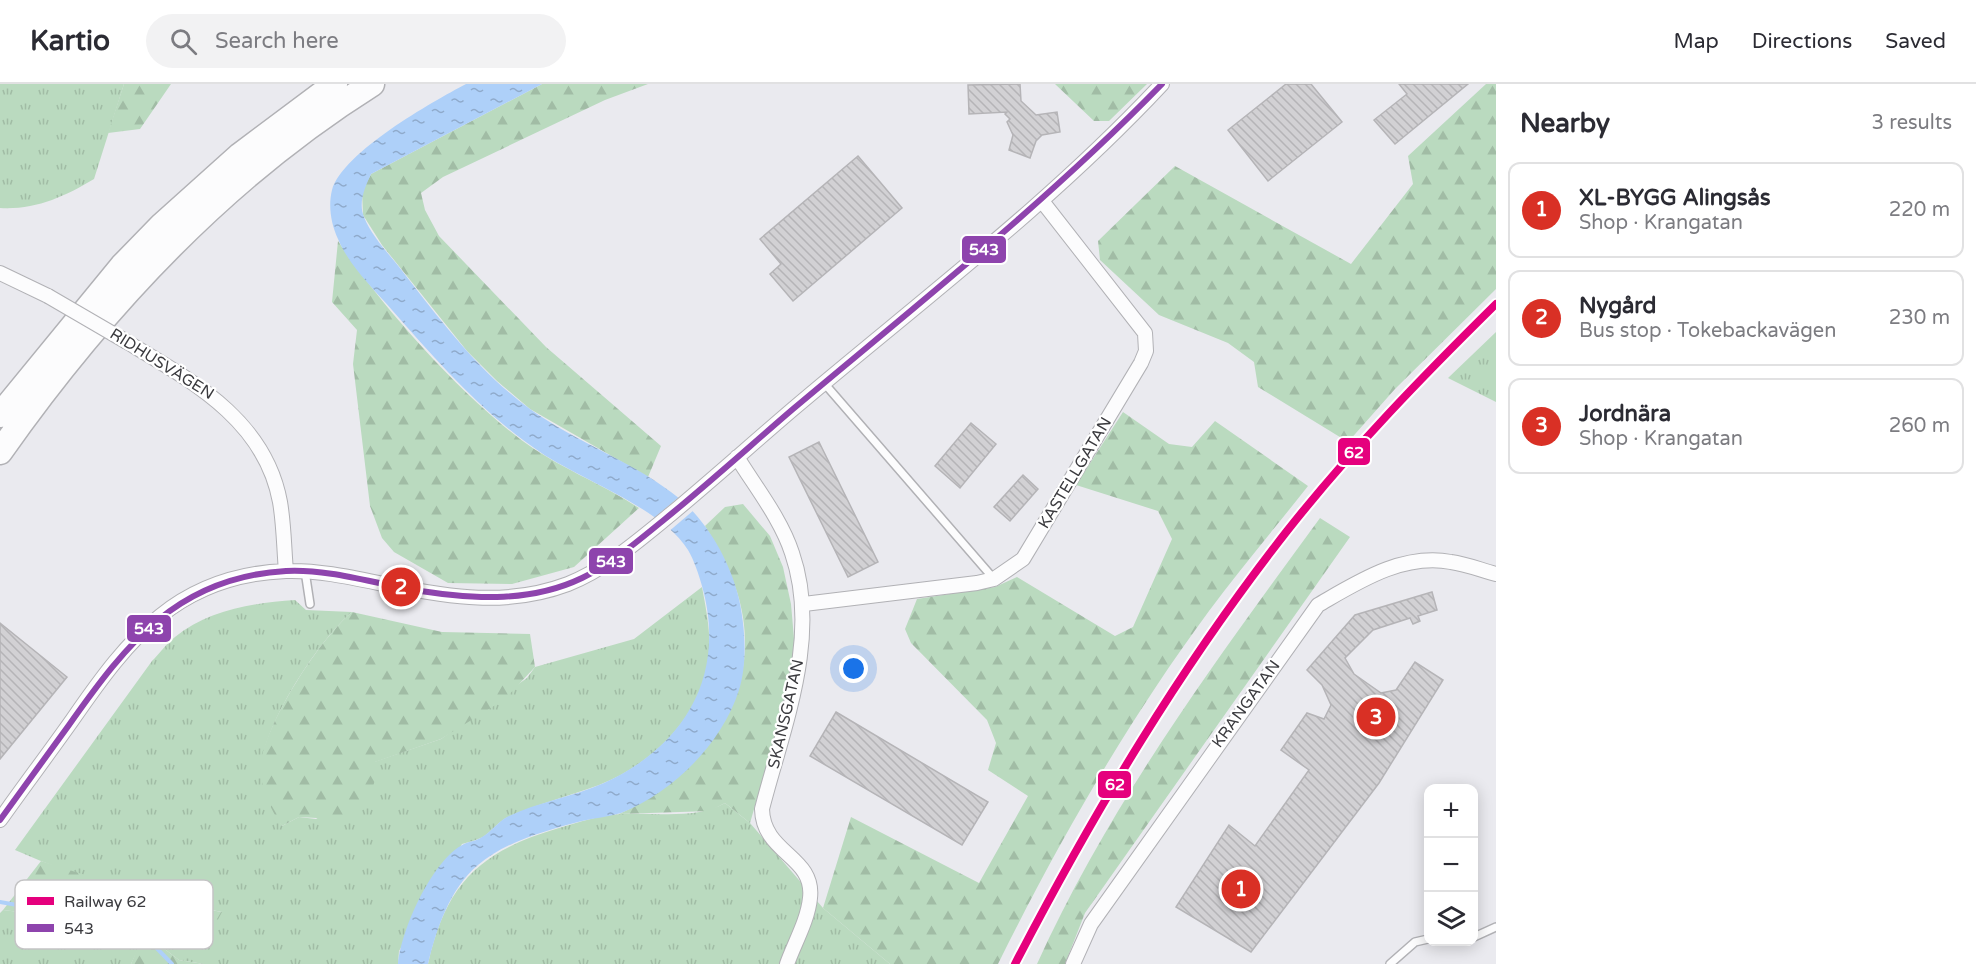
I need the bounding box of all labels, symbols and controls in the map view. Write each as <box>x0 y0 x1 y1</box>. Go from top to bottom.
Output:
search box <box>146 14 566 68</box>
text: Kartio <box>30 24 110 58</box>
icon: search <box>167 25 200 58</box>
text: Search here <box>215 28 339 54</box>
text: Map <box>1673 29 1719 54</box>
text: Directions <box>1752 29 1852 54</box>
text: Saved <box>1885 29 1946 54</box>
text: Nearby <box>1520 108 1610 139</box>
text: 3 results <box>1872 111 1952 135</box>
text: XL-BYGG Alingsås <box>1579 185 1770 211</box>
text: 1 <box>1535 198 1548 222</box>
text: 220 m <box>1889 198 1950 222</box>
text: Shop · Krangatan <box>1579 211 1743 235</box>
line badge: 543 <box>961 235 1007 264</box>
text: 543 <box>969 240 999 260</box>
text: Nygård <box>1579 293 1656 319</box>
text: 2 <box>1535 306 1548 330</box>
text: 230 m <box>1889 306 1950 330</box>
text: Bus stop · Tokebackavägen <box>1579 319 1836 343</box>
street label: RIDHUSVÄGEN <box>106 324 218 404</box>
text: Jordnära <box>1579 401 1671 427</box>
street label: KASTELLGATAN <box>1034 414 1116 532</box>
text: 3 <box>1535 414 1548 438</box>
text: 260 m <box>1889 414 1950 438</box>
text: Shop · Krangatan <box>1579 427 1743 451</box>
line badge: 62 <box>1337 437 1371 466</box>
text: 62 <box>1344 443 1364 463</box>
line badge: 543 <box>588 547 634 575</box>
text: 543 <box>596 552 626 572</box>
pin: 2 <box>382 564 420 610</box>
line badge: 543 <box>126 614 172 643</box>
text: 543 <box>134 619 164 639</box>
your location <box>839 654 868 683</box>
street label: KRANGATAN <box>1207 656 1285 752</box>
street label: SKANSGATAN <box>764 657 808 771</box>
pin: 3 <box>1356 694 1396 740</box>
line badge: 62 <box>1097 770 1132 799</box>
text: 62 <box>1105 775 1125 795</box>
map controls <box>1424 784 1478 946</box>
button: + <box>1424 784 1478 838</box>
button: − <box>1424 838 1478 892</box>
pin: 1 <box>1222 866 1260 912</box>
legend <box>15 880 213 949</box>
text: Railway 62 <box>64 892 147 912</box>
button: layers <box>1424 892 1478 946</box>
text: 543 <box>64 919 94 939</box>

